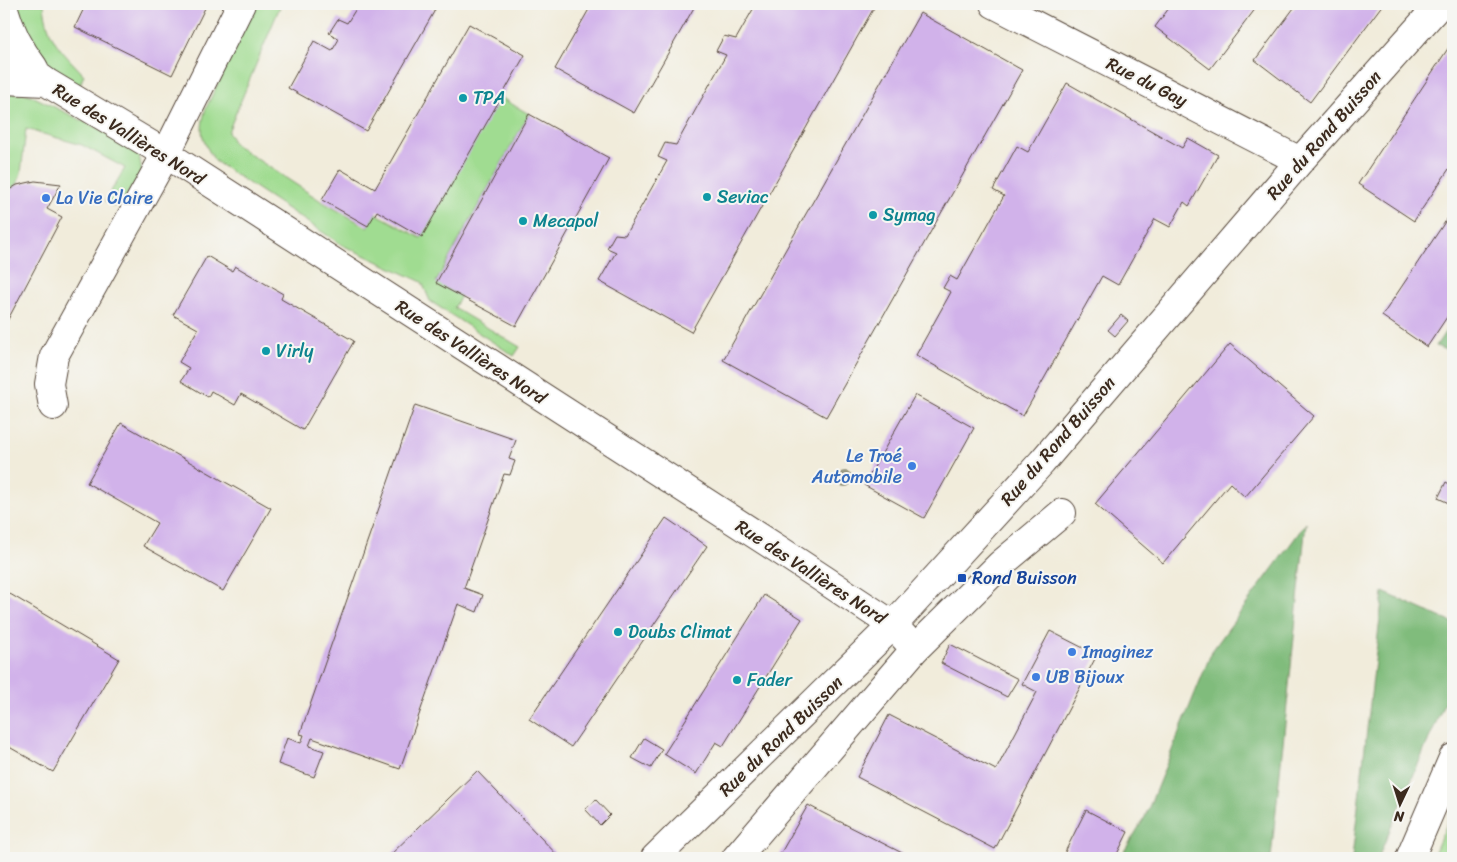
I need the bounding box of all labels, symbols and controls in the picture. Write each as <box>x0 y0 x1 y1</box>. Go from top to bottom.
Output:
street label: Rue du Gay <box>1101 48 1194 117</box>
street label: Rue du Rond Buisson <box>1258 62 1390 207</box>
street label: Rue des Vallières Nord <box>46 74 213 195</box>
place label: TPA <box>473 82 505 114</box>
marker: TPA <box>457 92 469 104</box>
place label: Seviac <box>717 181 769 213</box>
place label: La Vie Claire <box>56 182 153 214</box>
marker: Seviac <box>701 191 713 203</box>
marker: La Vie Claire <box>40 192 52 204</box>
place label: Symag <box>883 199 936 231</box>
place label: Mecapol <box>533 205 599 237</box>
marker: Symag <box>867 209 879 221</box>
marker: Mecapol <box>517 215 529 227</box>
street label: Rue des Vallières Nord <box>389 291 554 414</box>
place label: Virly <box>276 335 314 367</box>
marker: Virly <box>260 345 272 357</box>
street label: Rue du Rond Buisson <box>992 368 1124 513</box>
place label: Le Troé Automobile <box>811 440 902 493</box>
marker: Le Troé Automobile <box>906 460 918 472</box>
street label: Rue des Vallières Nord <box>729 511 894 634</box>
place label: Rond Buisson <box>972 562 1077 594</box>
marker: Rond Buisson <box>956 572 968 584</box>
place label: Doubs Climat <box>628 616 733 648</box>
marker: Doubs Climat <box>612 626 624 638</box>
place label: Imaginez <box>1081 636 1153 668</box>
marker: Imaginez <box>1066 646 1078 658</box>
place label: UB Bijoux <box>1046 661 1125 693</box>
place label: Fader <box>747 664 794 696</box>
street label: Rue du Rond Buisson <box>711 667 851 804</box>
marker: UB Bijoux <box>1030 671 1042 683</box>
marker: Fader <box>731 674 743 686</box>
north arrow <box>1374 780 1424 830</box>
text: N <box>1393 804 1406 829</box>

